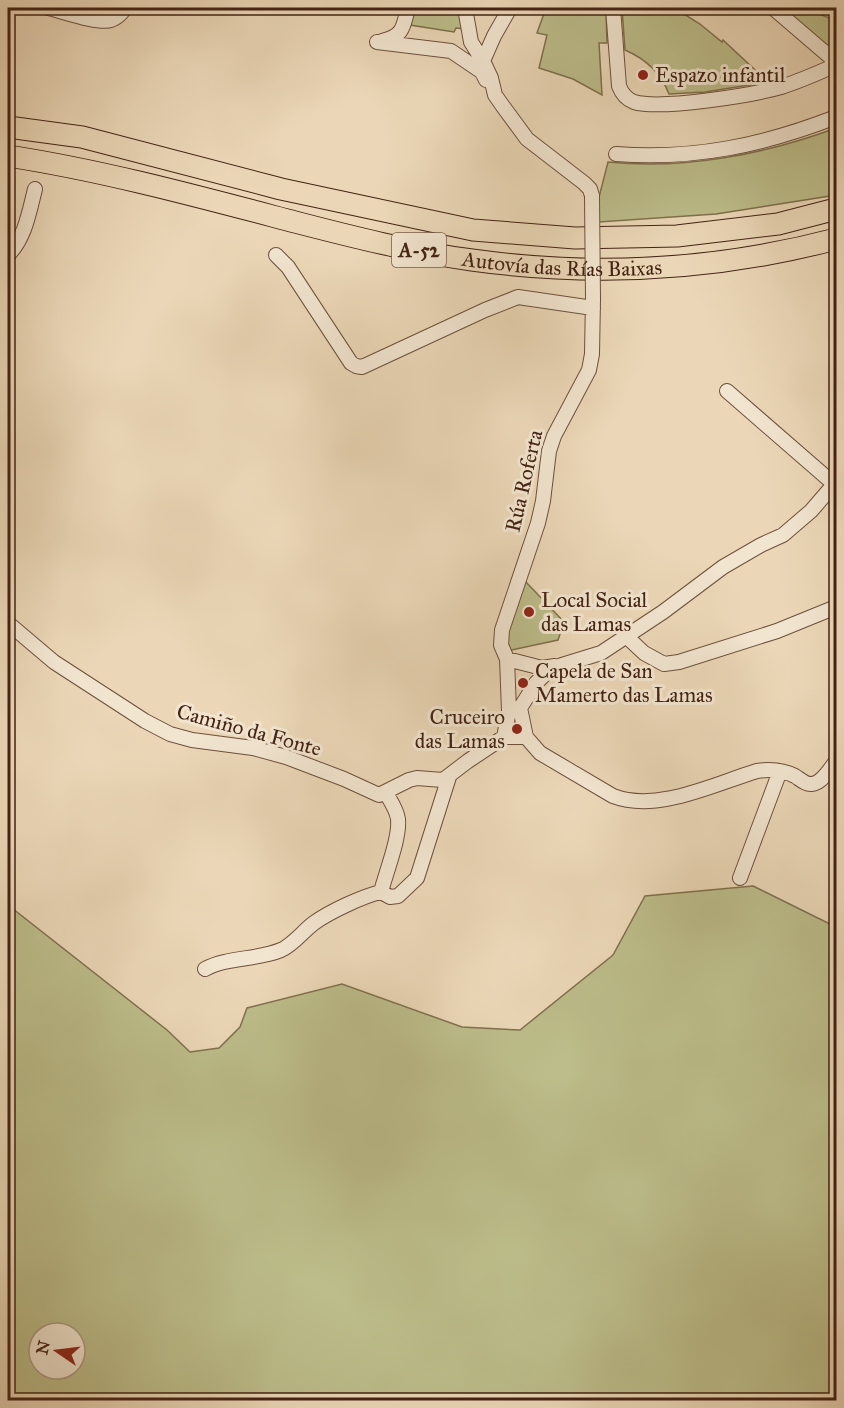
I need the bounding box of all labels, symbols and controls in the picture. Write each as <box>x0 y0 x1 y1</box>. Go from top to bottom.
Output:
place label: Espazo infantil <box>655 62 786 88</box>
marker: Espazo infantil <box>636 68 650 82</box>
road number: A-52 <box>392 233 446 267</box>
street label: Autovía das Rías Baixas <box>459 246 663 282</box>
street label: Rúa Roferta <box>500 427 548 535</box>
place label: Local Social das Lamas <box>541 587 648 637</box>
marker: Local Social das Lamas <box>522 605 536 619</box>
place label: Capela de San Mamerto das Lamas <box>535 658 713 708</box>
marker: Capela de San Mamerto das Lamas <box>516 676 530 690</box>
street label: Camiño da Fonte <box>174 698 324 762</box>
place label: Cruceiro das Lamas <box>415 704 505 754</box>
marker: Cruceiro das Lamas <box>510 722 524 736</box>
north arrow <box>27 1321 87 1381</box>
text: N <box>32 1338 54 1356</box>

